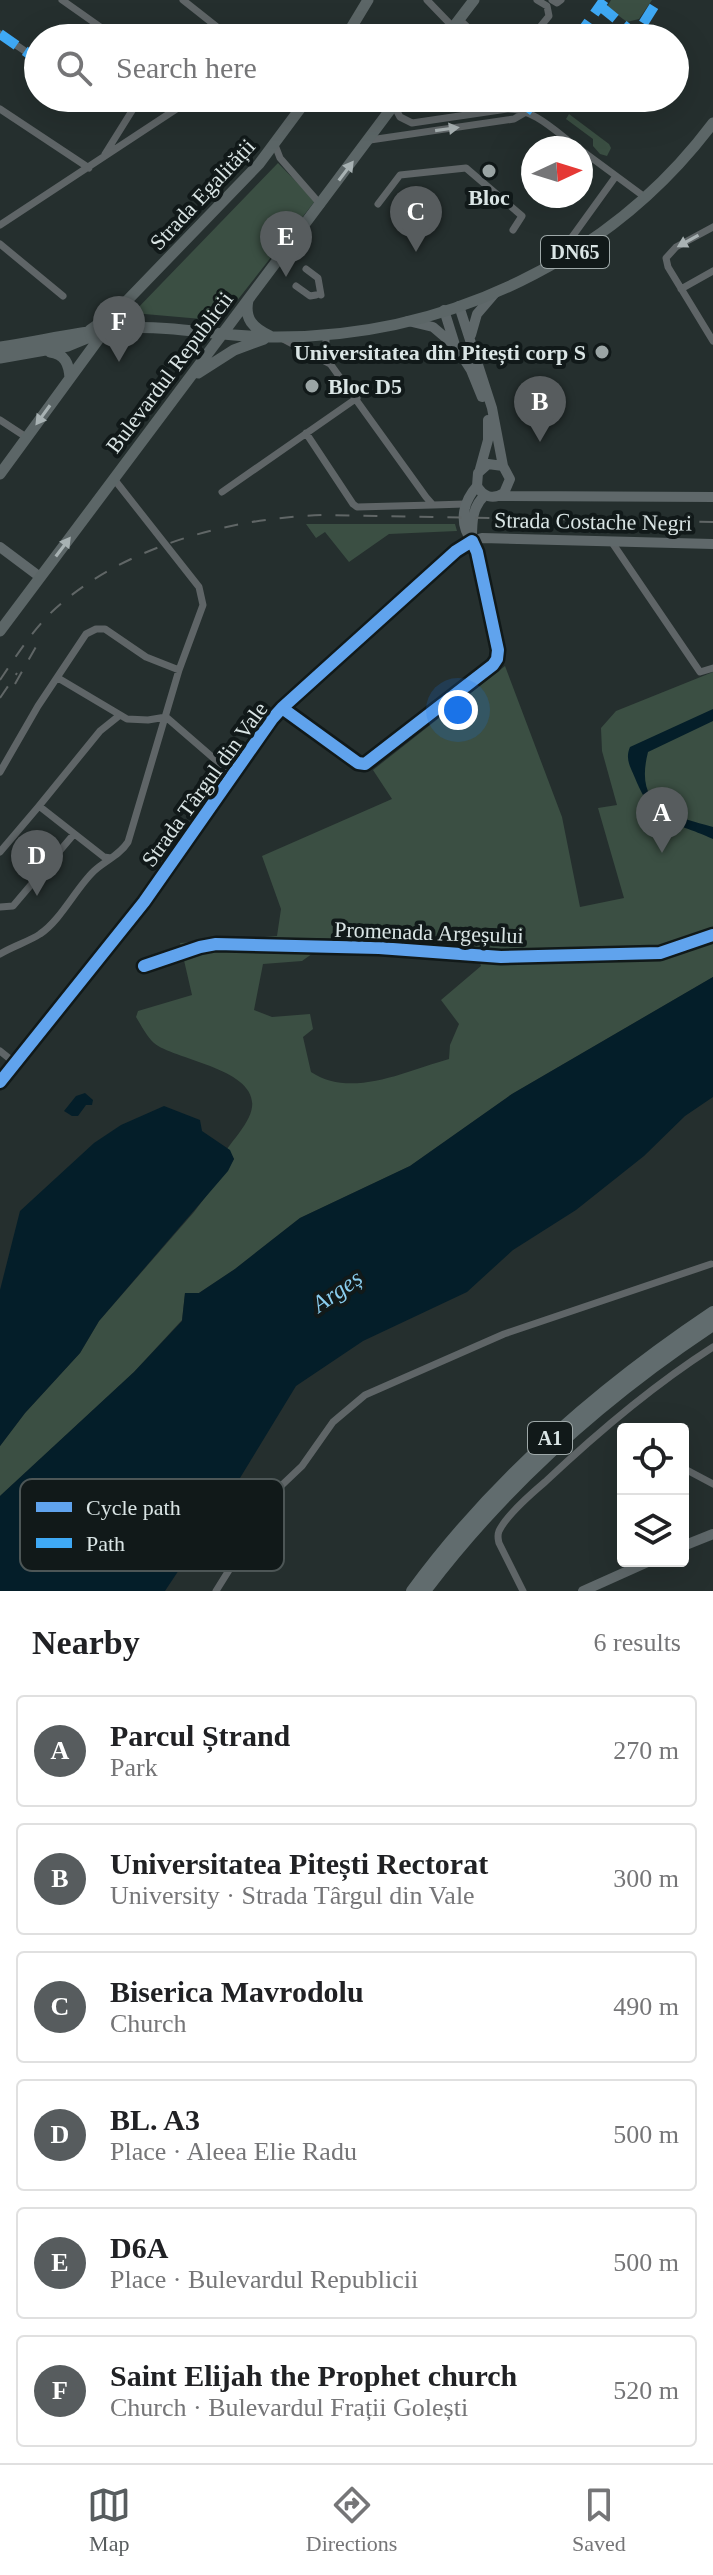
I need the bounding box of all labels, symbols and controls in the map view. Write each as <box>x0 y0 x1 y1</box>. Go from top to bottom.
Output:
search box <box>24 24 689 112</box>
icon: search <box>52 46 96 90</box>
text: Search here <box>116 51 257 84</box>
one-way arrow <box>435 122 460 135</box>
street label: Strada Egalității <box>145 134 260 255</box>
north arrow <box>521 136 593 208</box>
one-way arrow <box>338 161 354 181</box>
marker: Bloc <box>480 162 498 180</box>
place label: Bloc <box>468 185 510 210</box>
pin: C <box>390 186 442 252</box>
pin: E <box>260 211 312 277</box>
one-way arrow <box>677 234 699 248</box>
road number: DN65 <box>541 236 609 268</box>
street label: Bulevardul Republicii <box>101 287 238 458</box>
pin: F <box>93 296 145 362</box>
place label: Universitatea din Pitești corp S <box>294 340 586 366</box>
marker: Universitatea din Pitești corp S <box>593 343 611 361</box>
place label: Bloc D5 <box>328 374 402 399</box>
pin: B <box>514 376 566 442</box>
marker: Bloc D5 <box>303 377 321 395</box>
one-way arrow <box>35 405 51 425</box>
street label: Strada Costache Negri <box>494 507 692 536</box>
one-way arrow <box>55 536 71 557</box>
your location <box>438 690 478 730</box>
street label: Strada Târgul din Vale <box>136 697 273 871</box>
pin: A <box>636 787 688 853</box>
pin: D <box>11 830 63 896</box>
street label: Promenada Argeșului <box>334 917 524 948</box>
water label: Argeș <box>305 1265 367 1319</box>
road number: A1 <box>528 1422 572 1454</box>
map controls <box>617 1423 689 1567</box>
button: locate <box>617 1423 689 1495</box>
legend <box>20 1479 284 1571</box>
text: Cycle path <box>86 1495 181 1520</box>
button: layers <box>617 1495 689 1567</box>
text: Path <box>86 1531 125 1556</box>
text: Nearby <box>32 1624 140 1661</box>
text: 6 results <box>594 1628 681 1657</box>
text: Parcul Ștrand <box>110 1719 290 1752</box>
text: A <box>51 1736 69 1765</box>
text: 270 m <box>613 1736 679 1765</box>
text: Park <box>110 1753 158 1782</box>
text: Universitatea Pitești Rectorat <box>110 1847 488 1880</box>
text: B <box>51 1864 69 1893</box>
text: 300 m <box>613 1864 679 1893</box>
text: University · Strada Târgul din Vale <box>110 1881 475 1910</box>
text: Biserica Mavrodolu <box>110 1975 364 2008</box>
text: C <box>51 1992 69 2021</box>
text: 490 m <box>613 1992 679 2021</box>
text: Church <box>110 2009 187 2038</box>
text: BL. A3 <box>110 2103 200 2136</box>
text: D <box>51 2120 69 2149</box>
text: 500 m <box>613 2120 679 2149</box>
text: Place · Aleea Elie Radu <box>110 2137 357 2166</box>
text: D6A <box>110 2231 168 2264</box>
text: E <box>51 2248 69 2277</box>
text: 500 m <box>613 2248 679 2277</box>
text: Place · Bulevardul Republicii <box>110 2265 418 2294</box>
text: Saint Elijah the Prophet church <box>110 2359 517 2392</box>
text: F <box>52 2376 68 2405</box>
text: 520 m <box>613 2376 679 2405</box>
text: Church · Bulevardul Frații Golești <box>110 2393 468 2422</box>
tab: Map <box>87 2483 131 2557</box>
tab: Directions <box>306 2483 397 2557</box>
tab: Saved <box>572 2483 626 2557</box>

